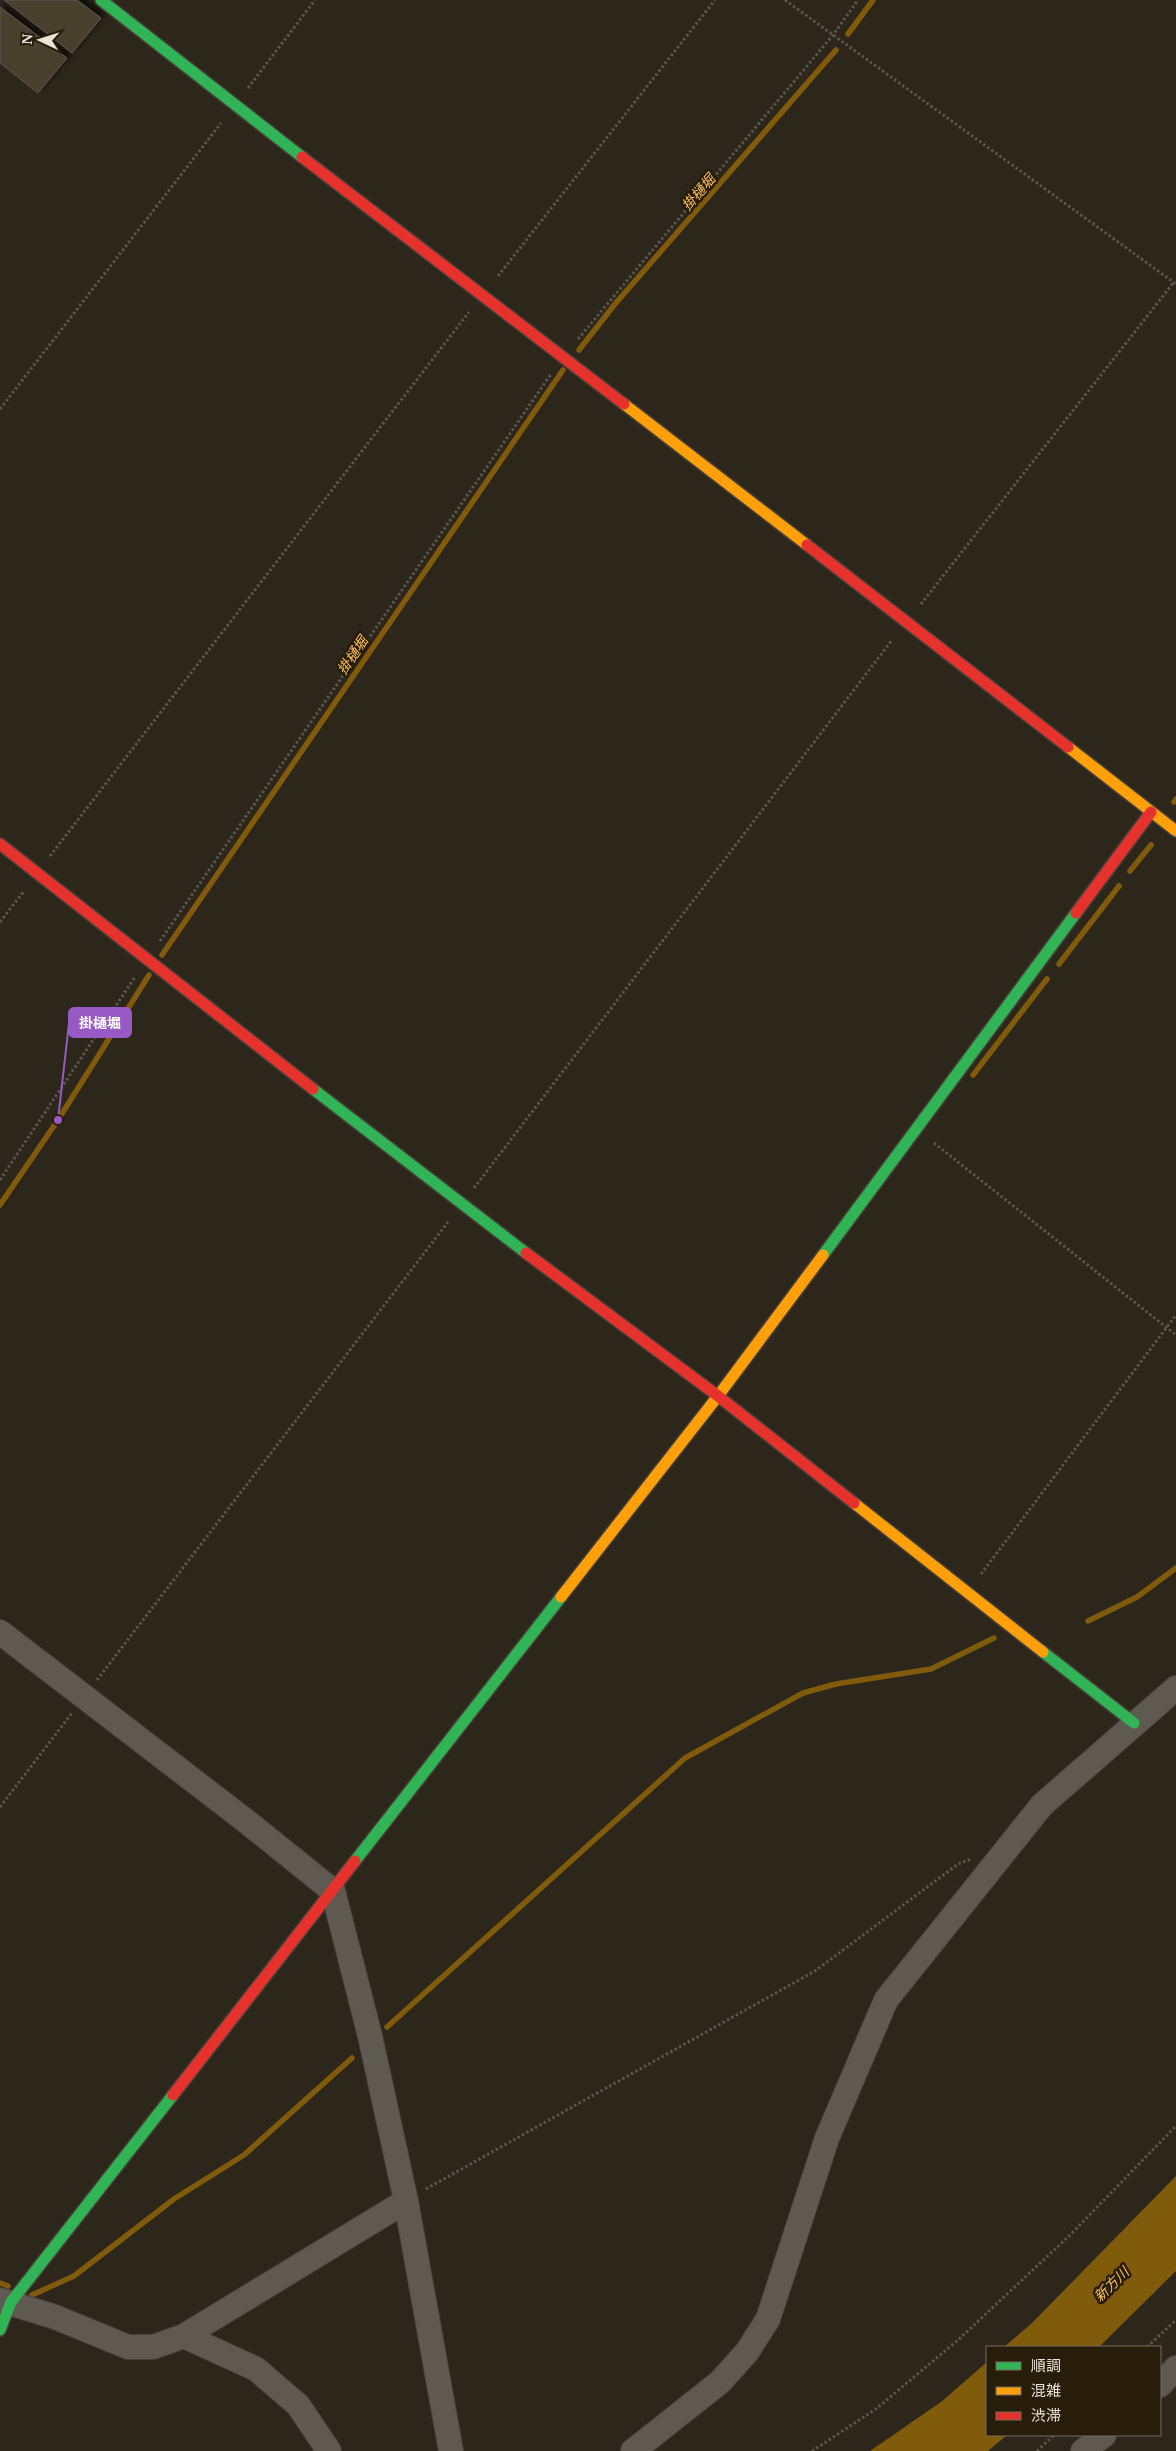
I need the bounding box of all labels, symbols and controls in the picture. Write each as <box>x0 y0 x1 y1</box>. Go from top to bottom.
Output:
north arrow <box>15 15 65 65</box>
text: N <box>17 33 36 45</box>
water label: 掛樋堀 <box>677 168 720 214</box>
water label: 掛樋堀 <box>332 631 373 678</box>
callout: 掛樋堀 <box>69 1008 131 1037</box>
text: 掛樋堀 <box>79 1013 121 1032</box>
water label: 新方川 <box>1089 2261 1134 2305</box>
legend <box>986 2346 1161 2436</box>
text: 順調 <box>1031 2355 1061 2375</box>
text: 混雑 <box>1031 2380 1061 2400</box>
text: 渋滞 <box>1031 2405 1061 2425</box>

